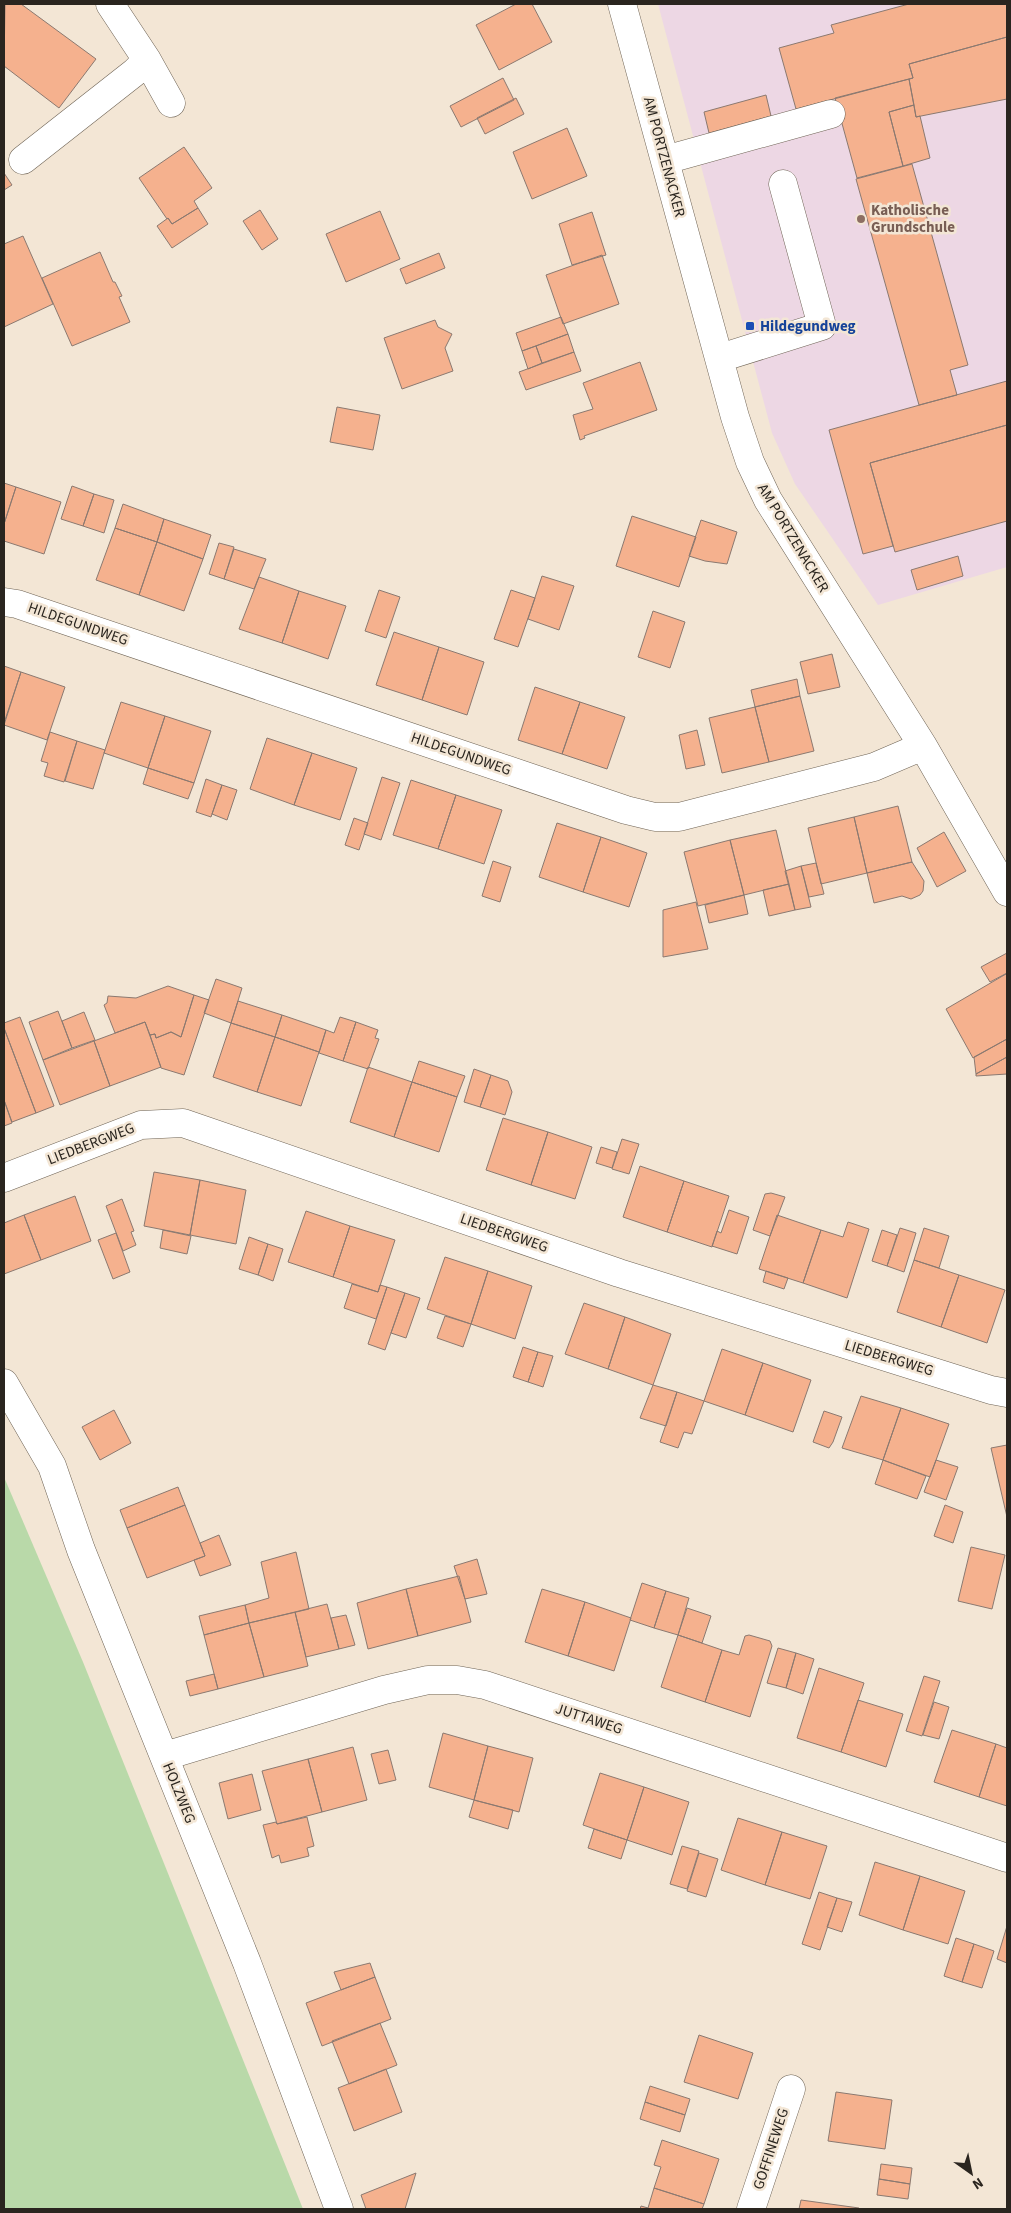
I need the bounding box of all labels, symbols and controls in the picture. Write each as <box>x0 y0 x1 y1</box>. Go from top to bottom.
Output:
street label: AM PORTZENACKER <box>638 95 690 220</box>
place label: Katholische Grundschule <box>871 200 955 238</box>
marker: Katholische Grundschule <box>855 213 867 225</box>
place label: Hildegundweg <box>760 316 856 337</box>
marker: Hildegundweg <box>744 320 756 332</box>
street label: AM PORTZENACKER <box>752 480 834 597</box>
street label: HILDEGUNDWEG <box>25 597 131 651</box>
street label: HILDEGUNDWEG <box>408 727 514 781</box>
street label: LIEDBERGWEG <box>44 1118 138 1170</box>
street label: LIEDBERGWEG <box>457 1208 551 1258</box>
street label: LIEDBERGWEG <box>842 1335 936 1381</box>
street label: JUTTAWEG <box>553 1698 625 1740</box>
street label: HOLZWEG <box>157 1759 201 1827</box>
street label: GOFFINEWEG <box>748 2106 794 2192</box>
north arrow <box>946 2148 996 2198</box>
text: N <box>968 2172 987 2194</box>

